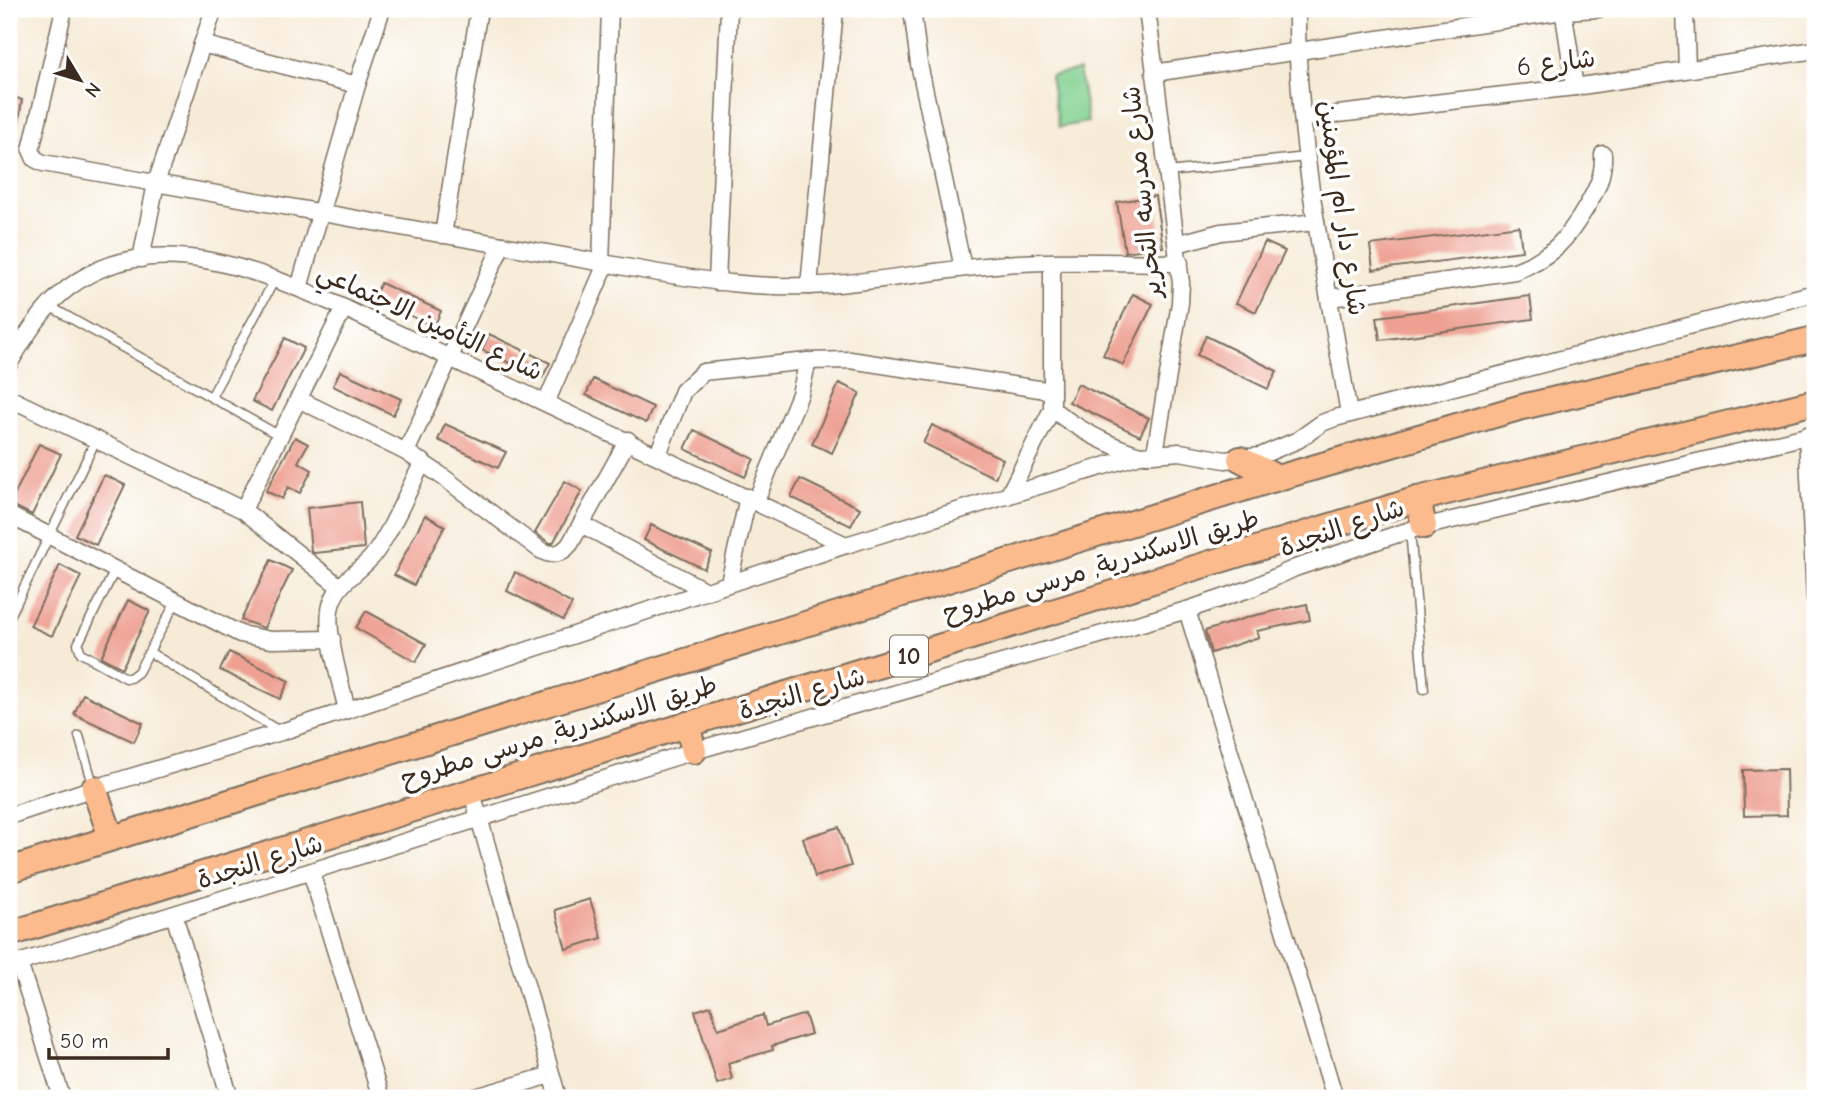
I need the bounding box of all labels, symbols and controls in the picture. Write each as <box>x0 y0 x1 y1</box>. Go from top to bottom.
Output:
street label: شارع 6 <box>1515 43 1597 85</box>
north arrow <box>46 46 116 116</box>
text: N <box>80 78 105 102</box>
street label: شارع مدرسه التحرير <box>1116 84 1170 301</box>
street label: شارع دار ام المؤمنين <box>1308 98 1372 318</box>
street label: شارع التأمين الاجتماعي <box>310 256 548 394</box>
street label: شارع النجدة <box>1276 493 1409 565</box>
street label: طريق الاسكندرية, مرسى مطروح <box>939 504 1263 630</box>
road number: 10 <box>890 636 928 676</box>
street label: شارع النجدة <box>735 662 869 728</box>
street label: طريق الاسكندرية, مرسى مطروح <box>397 670 721 796</box>
street label: شارع النجدة <box>194 829 327 897</box>
scale bar <box>49 1016 168 1060</box>
text: 50 m <box>60 1029 109 1053</box>

